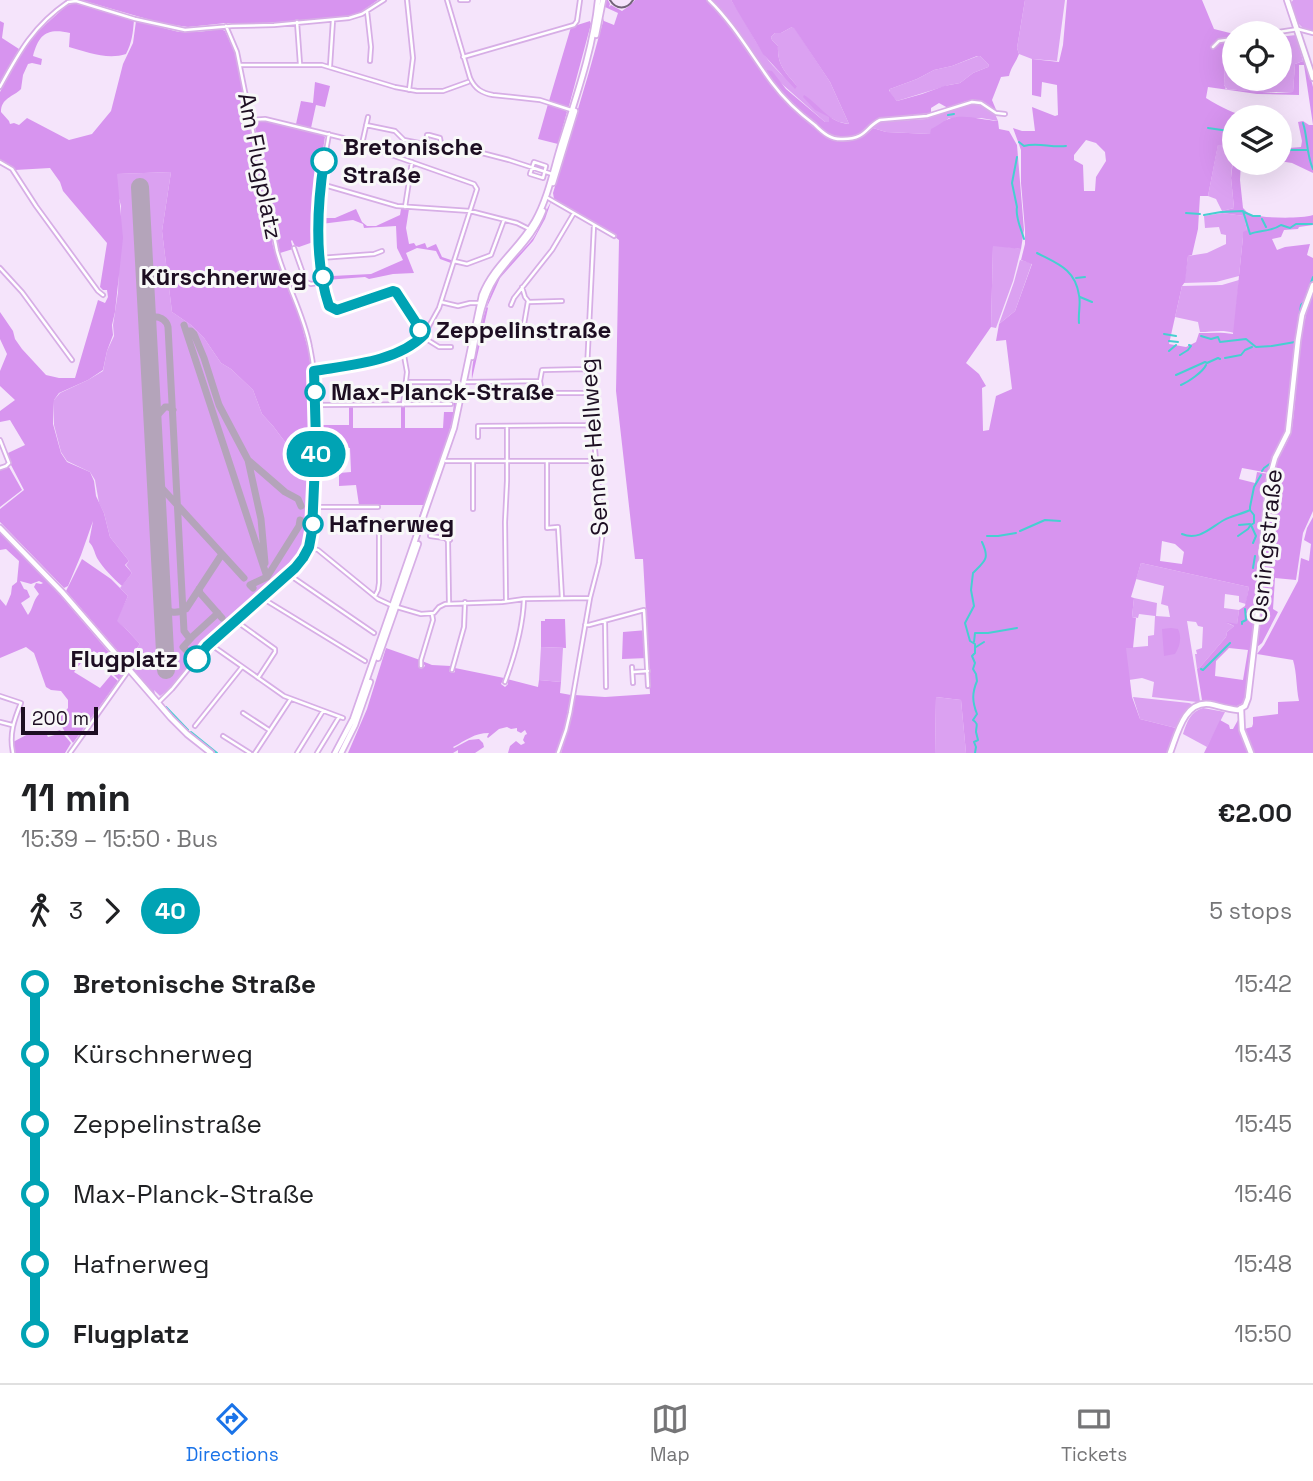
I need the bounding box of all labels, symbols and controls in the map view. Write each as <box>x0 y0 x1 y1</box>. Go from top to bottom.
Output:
map controls <box>1222 21 1292 175</box>
button: locate <box>1222 21 1292 91</box>
street label: Am Flugplatz <box>231 90 290 242</box>
button: layers <box>1222 105 1292 175</box>
place label: Bretonische Straße <box>343 131 483 190</box>
marker: Bretonische Straße <box>311 148 337 174</box>
place label: Kürschnerweg <box>141 261 307 292</box>
marker: Kürschnerweg <box>313 267 333 287</box>
place label: Zeppelinstraße <box>436 314 611 345</box>
marker: Zeppelinstraße <box>410 320 430 340</box>
street label: Senner Hellweg <box>572 357 615 537</box>
place label: Max-Planck-Straße <box>331 376 554 407</box>
marker: Max-Planck-Straße <box>305 382 325 402</box>
line badge: 40 <box>284 431 348 477</box>
text: 40 <box>301 438 331 469</box>
street label: Osningstraße <box>1242 467 1289 624</box>
place label: Hafnerweg <box>329 508 454 539</box>
marker: Hafnerweg <box>303 514 323 534</box>
place label: Flugplatz <box>71 643 178 674</box>
marker: Flugplatz <box>184 646 210 672</box>
scale bar <box>21 704 98 736</box>
text: 200 m <box>32 706 89 731</box>
text: 11 min <box>21 774 131 822</box>
text: €2.00 <box>1218 796 1292 830</box>
text: 15:39 – 15:50 · Bus <box>21 824 218 854</box>
icon: walk <box>21 892 59 930</box>
icon: forward <box>93 892 131 930</box>
text: 40 <box>155 895 186 926</box>
text: 3 <box>69 896 83 926</box>
text: 5 stops <box>1209 896 1292 926</box>
text: Bretonische Straße <box>73 967 316 1001</box>
text: 15:42 <box>1235 969 1292 999</box>
text: Kürschnerweg <box>73 1037 253 1071</box>
text: 15:43 <box>1235 1039 1292 1069</box>
text: Zeppelinstraße <box>73 1107 262 1141</box>
text: 15:45 <box>1235 1109 1292 1139</box>
text: Max-Planck-Straße <box>73 1177 314 1211</box>
text: 15:46 <box>1234 1179 1292 1209</box>
text: Hafnerweg <box>73 1247 209 1281</box>
text: 15:48 <box>1234 1249 1292 1279</box>
text: Flugplatz <box>73 1317 189 1351</box>
text: 15:50 <box>1234 1319 1292 1349</box>
tab: Directions <box>186 1400 279 1467</box>
tab: Map <box>650 1400 690 1467</box>
tab: Tickets <box>1061 1400 1127 1467</box>

